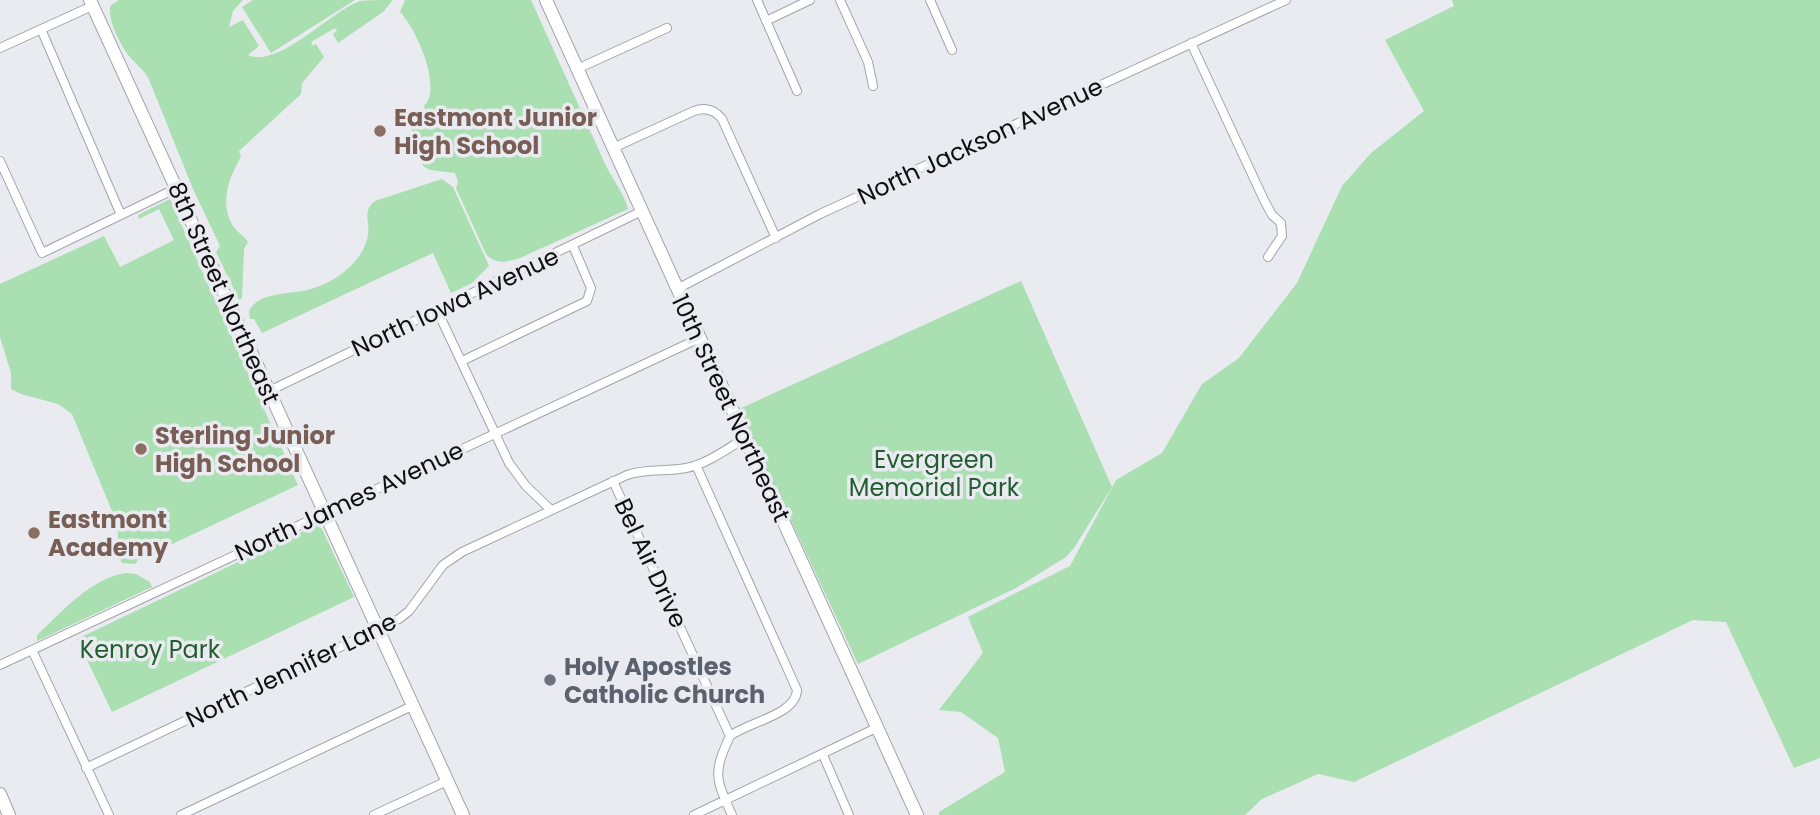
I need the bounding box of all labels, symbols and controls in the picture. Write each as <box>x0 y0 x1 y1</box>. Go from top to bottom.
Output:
street label: North Jackson Avenue <box>852 70 1108 212</box>
place label: Eastmont Junior High School <box>394 101 597 162</box>
marker: Eastmont Junior High School <box>372 123 388 139</box>
street label: 8th Street Northeast <box>160 177 288 409</box>
street label: North Iowa Avenue <box>346 239 564 365</box>
street label: 10th Street Northeast <box>664 289 798 527</box>
place label: Sterling Junior High School <box>155 419 335 480</box>
street label: North James Avenue <box>229 433 469 569</box>
marker: Sterling Junior High School <box>133 441 149 457</box>
park label: Evergreen Memorial Park <box>849 443 1020 504</box>
street label: Bel Air Drive <box>607 493 695 633</box>
place label: Eastmont Academy <box>48 503 169 564</box>
marker: Eastmont Academy <box>26 525 42 541</box>
street label: North Jennifer Lane <box>180 605 402 735</box>
park label: Kenroy Park <box>80 633 221 666</box>
place label: Holy Apostles Catholic Church <box>564 650 765 711</box>
marker: Holy Apostles Catholic Church <box>542 672 558 688</box>

